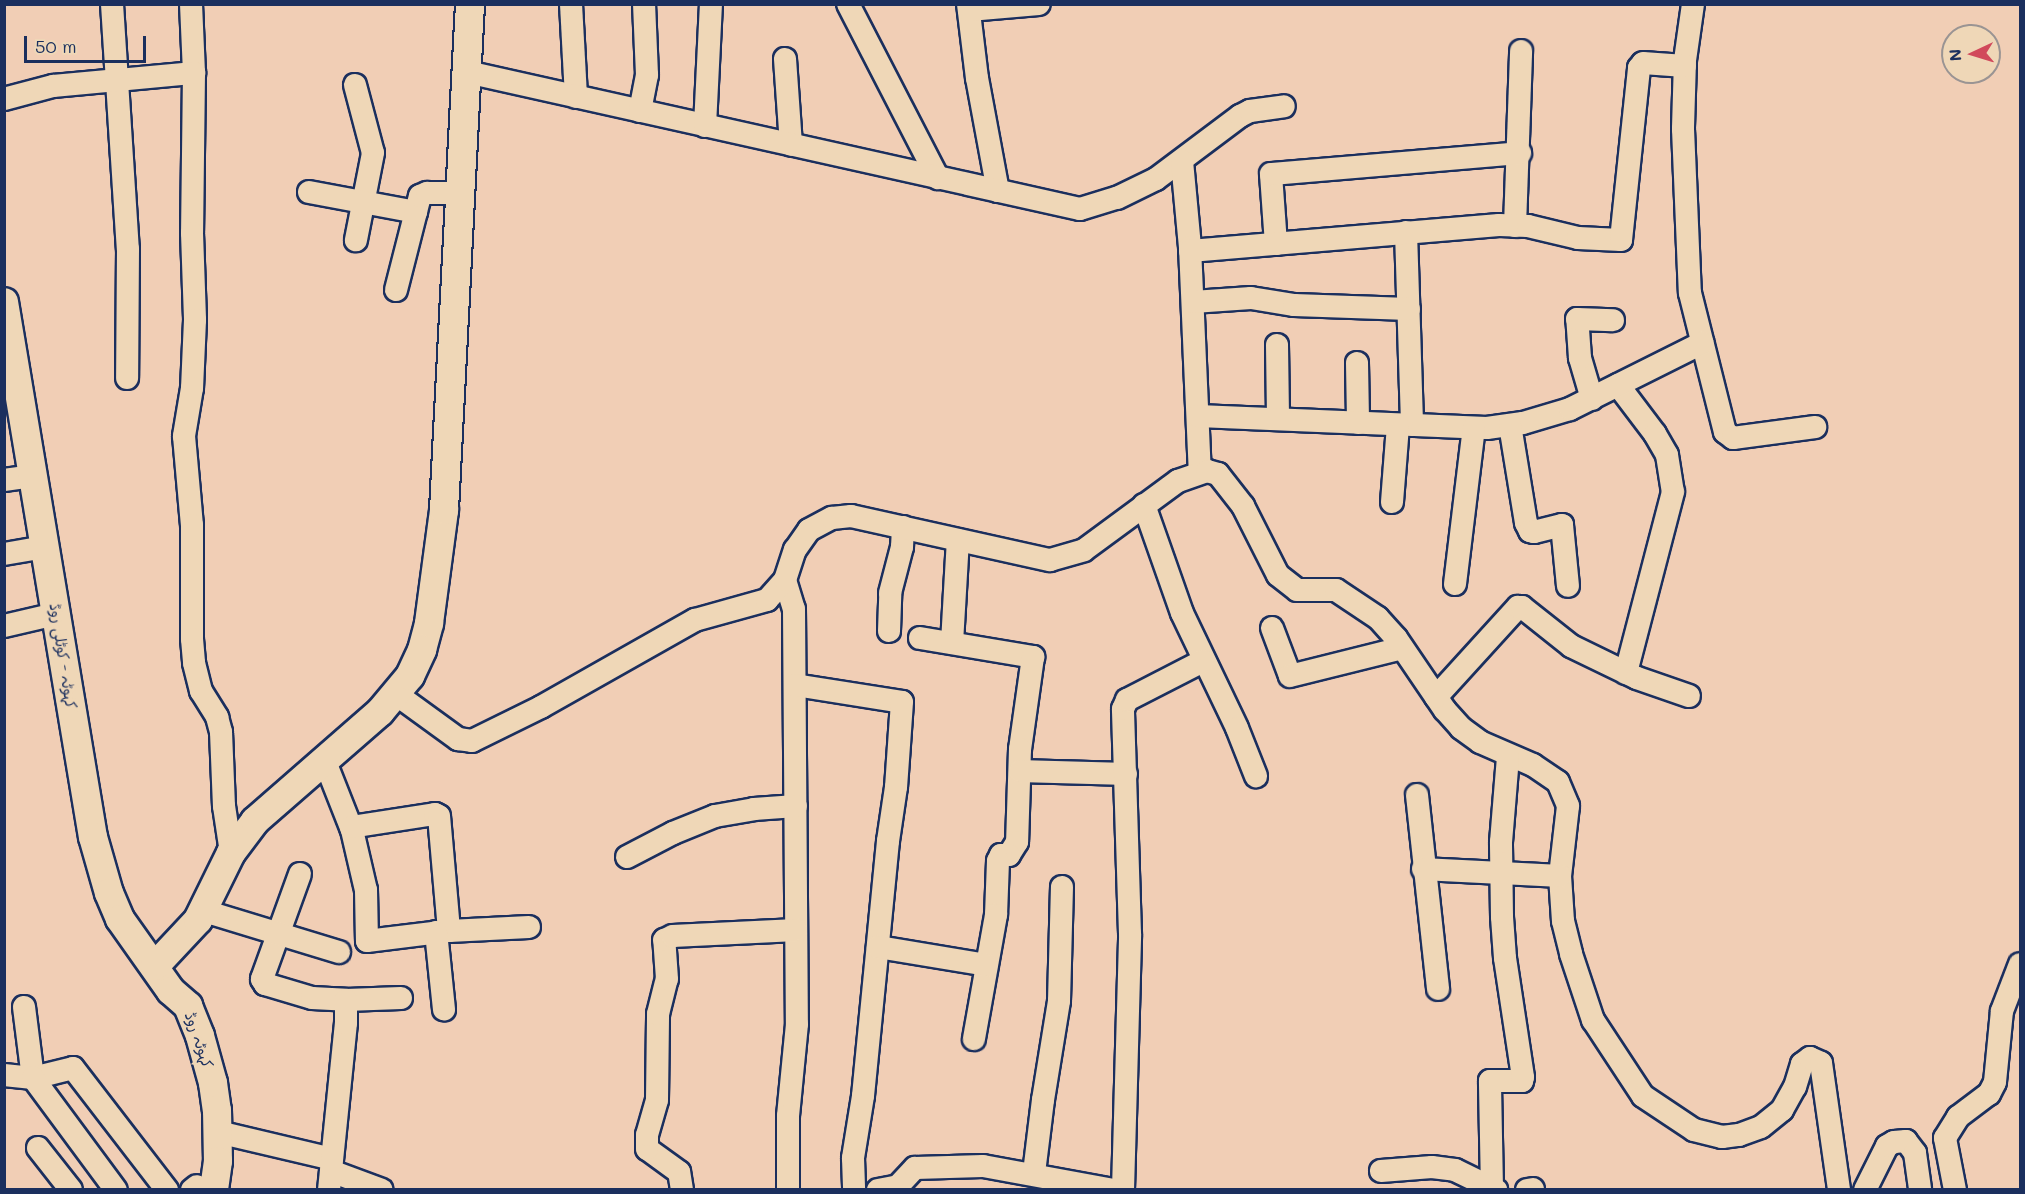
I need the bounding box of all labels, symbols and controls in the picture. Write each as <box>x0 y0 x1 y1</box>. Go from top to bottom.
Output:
scale bar <box>27 24 148 62</box>
north arrow <box>1941 24 2001 84</box>
text: 50 m <box>35 34 77 58</box>
text: N <box>1944 48 1965 62</box>
street label: کہوٹہ - کوٹلی روڈ <box>46 602 80 710</box>
street label: کہوٹہ روڈ <box>181 1010 217 1070</box>

